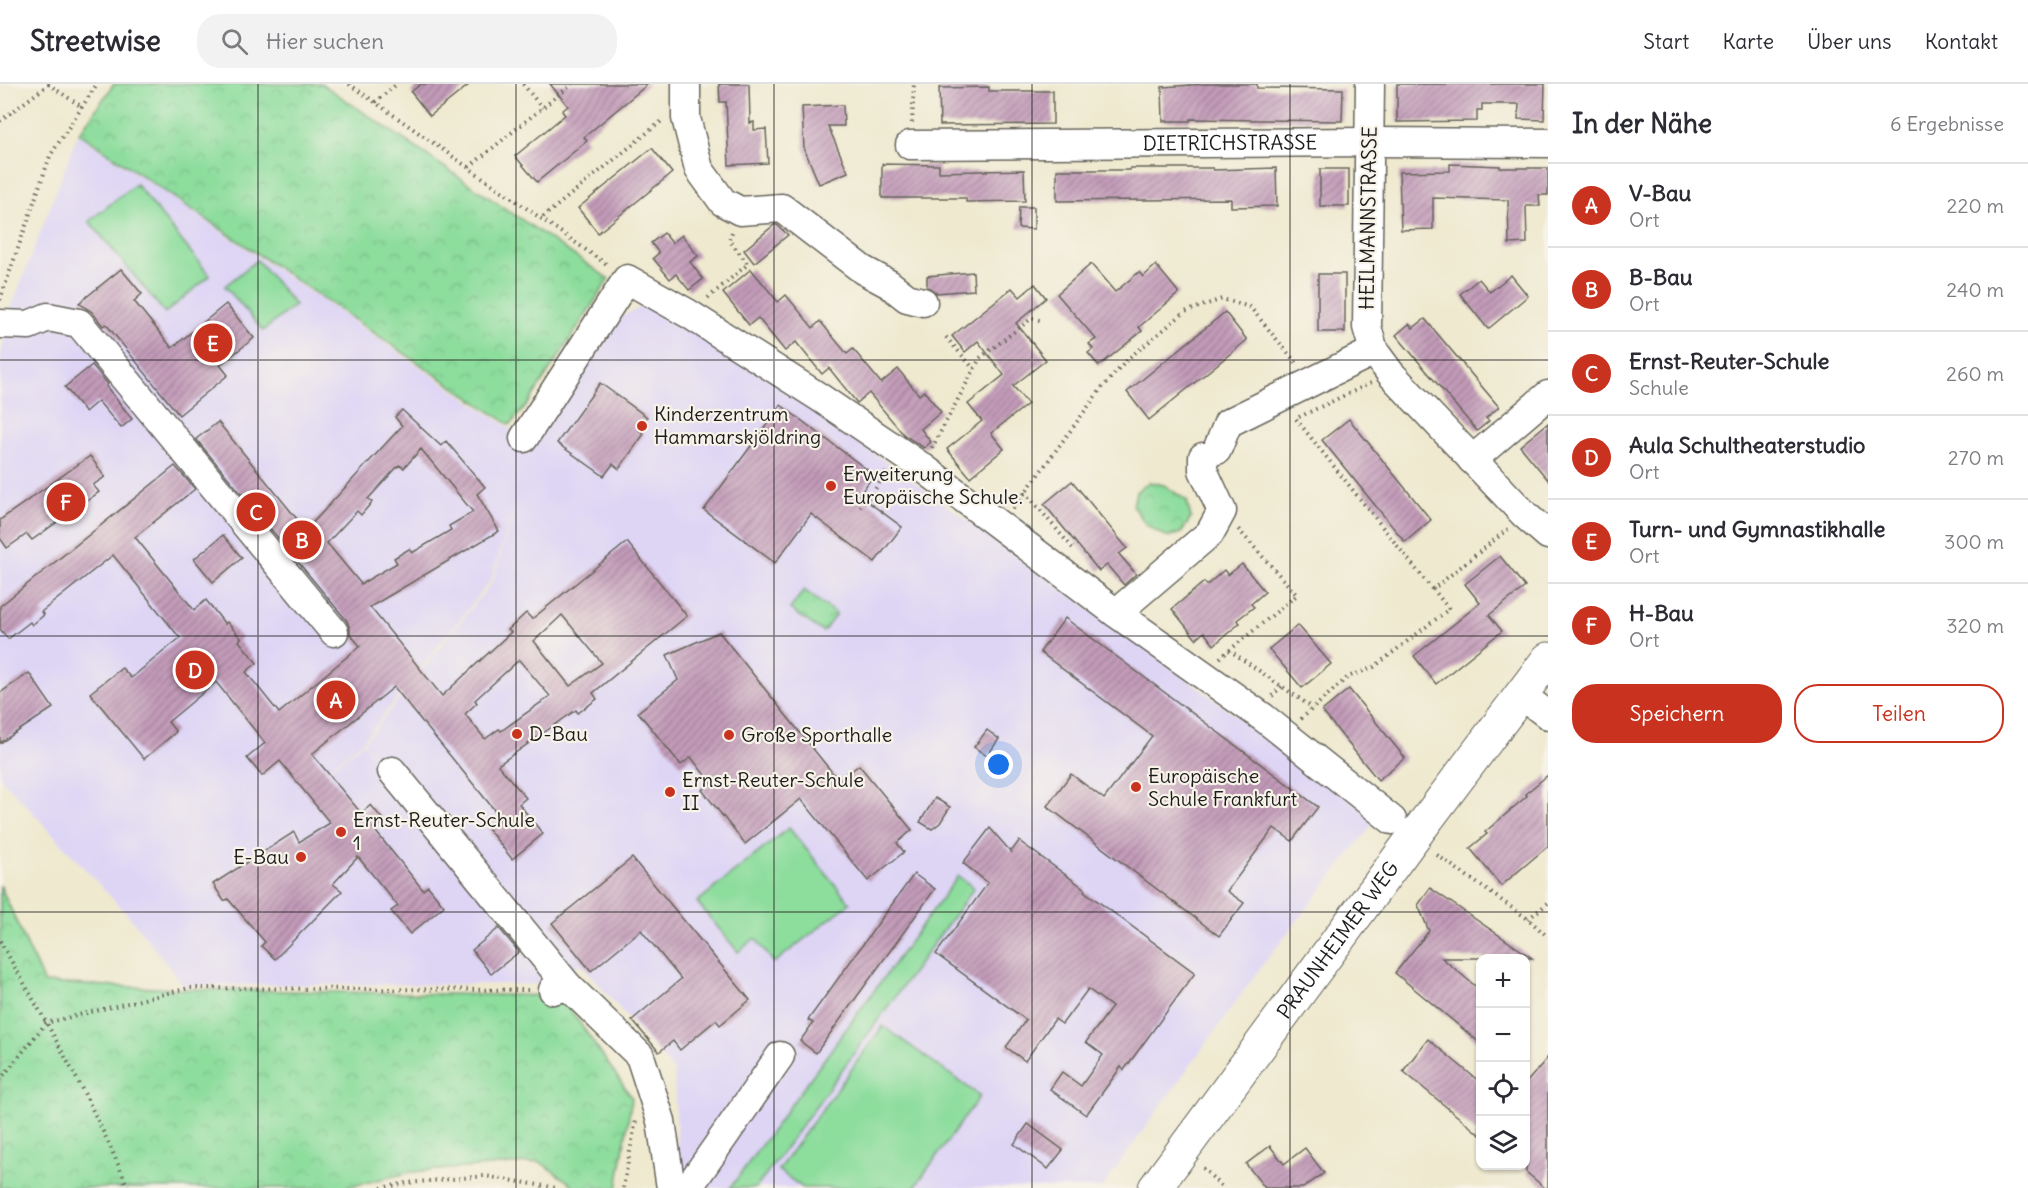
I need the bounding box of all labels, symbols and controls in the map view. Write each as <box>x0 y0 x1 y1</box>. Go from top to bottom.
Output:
search box <box>197 14 617 68</box>
text: Streetwise <box>30 23 161 59</box>
icon: search <box>218 25 251 58</box>
text: Hier suchen <box>266 27 384 55</box>
text: Start <box>1643 28 1689 55</box>
text: Karte <box>1722 28 1774 55</box>
text: Über uns <box>1807 28 1892 55</box>
text: Kontakt <box>1925 28 1998 55</box>
text: In der Nähe <box>1572 107 1712 140</box>
text: 6 Ergebnisse <box>1890 111 2004 136</box>
street label: HEILMANNSTRASSE <box>1353 126 1382 310</box>
street label: DIETRICHSTRASSE <box>1143 129 1317 155</box>
text: V-Bau <box>1629 179 1691 207</box>
text: A <box>1585 193 1598 218</box>
text: 220 m <box>1947 193 2004 218</box>
text: Ort <box>1629 207 1659 232</box>
text: B-Bau <box>1629 263 1693 291</box>
text: B <box>1585 277 1598 302</box>
text: 240 m <box>1946 277 2004 302</box>
text: Ort <box>1629 291 1659 316</box>
pin: E <box>194 320 232 366</box>
text: Ernst-Reuter-Schule <box>1629 347 1829 375</box>
text: C <box>1585 361 1598 386</box>
text: 260 m <box>1946 361 2004 386</box>
text: Schule <box>1629 375 1689 400</box>
place label: Kinderzentrum Hammarskjöldring <box>654 401 821 449</box>
marker: Kinderzentrum Hammarskjöldring <box>635 419 649 433</box>
text: Aula Schultheaterstudio <box>1629 431 1865 459</box>
text: D <box>1584 445 1599 470</box>
text: 270 m <box>1948 445 2004 470</box>
text: Ort <box>1629 459 1659 484</box>
place label: Erweiterung Europäische Schule. <box>843 461 1023 509</box>
marker: Erweiterung Europäische Schule. <box>824 479 838 493</box>
pin: F <box>46 480 86 524</box>
pin: C <box>236 490 276 534</box>
text: Turn- und Gymnastikhalle <box>1629 515 1885 543</box>
pin: B <box>282 518 322 562</box>
text: E <box>1586 529 1597 554</box>
text: 300 m <box>1944 529 2004 554</box>
text: Ort <box>1629 543 1659 568</box>
text: H-Bau <box>1629 599 1694 627</box>
text: F <box>1586 613 1597 638</box>
text: 320 m <box>1946 613 2004 638</box>
text: Ort <box>1629 627 1659 652</box>
pin: D <box>176 648 214 692</box>
pin: A <box>316 678 356 722</box>
button: Speichern <box>1572 684 1782 743</box>
button: Teilen <box>1794 684 2004 743</box>
place label: D-Bau <box>529 721 588 746</box>
place label: Große Sporthalle <box>741 722 892 747</box>
marker: D-Bau <box>510 727 524 741</box>
marker: Große Sporthalle <box>722 728 736 742</box>
your location <box>984 750 1013 779</box>
place label: Europäische Schule Frankfurt <box>1148 763 1297 811</box>
place label: Ernst-Reuter-Schule II <box>682 767 864 815</box>
marker: Europäische Schule Frankfurt <box>1129 780 1143 794</box>
marker: Ernst-Reuter-Schule II <box>663 785 677 799</box>
place label: Ernst-Reuter-Schule 1 <box>353 807 535 855</box>
marker: Ernst-Reuter-Schule 1 <box>334 825 348 839</box>
place label: E-Bau <box>233 844 289 869</box>
marker: E-Bau <box>294 850 308 864</box>
street label: PRAUNHEIMER WEG <box>1271 856 1404 1024</box>
map controls <box>1476 954 1530 1170</box>
button: + <box>1476 954 1530 1008</box>
button: − <box>1476 1008 1530 1062</box>
button: locate <box>1476 1062 1530 1116</box>
button: layers <box>1476 1116 1530 1170</box>

